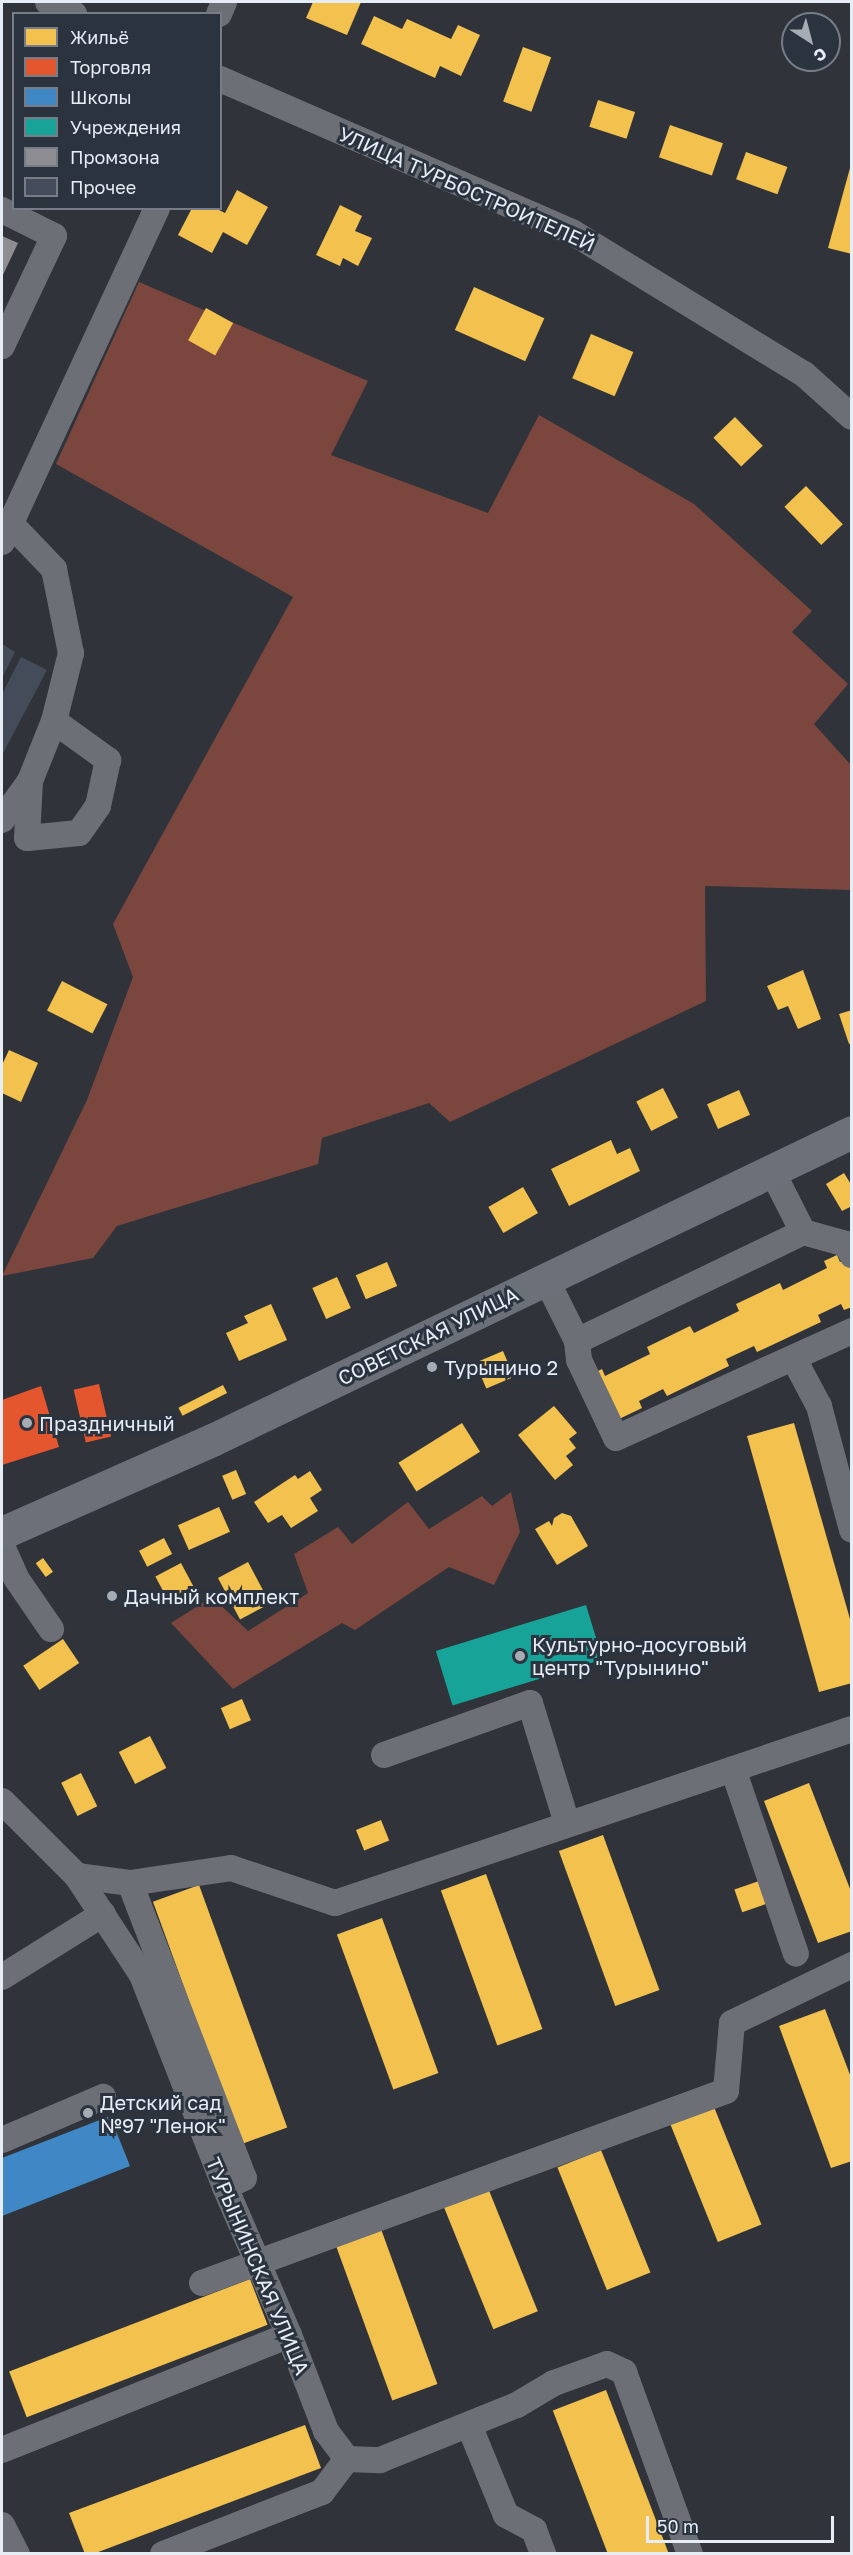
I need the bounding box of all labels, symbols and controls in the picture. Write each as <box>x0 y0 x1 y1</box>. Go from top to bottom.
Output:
legend <box>12 12 222 210</box>
north arrow <box>781 12 841 72</box>
text: Жильё <box>70 26 129 48</box>
text: С <box>810 44 831 66</box>
text: Торговля <box>70 56 151 78</box>
text: Школы <box>70 86 132 108</box>
text: Учреждения <box>70 116 181 138</box>
street label: УЛИЦА ТУРБОСТРОИТЕЛЕЙ <box>335 121 599 257</box>
text: Промзона <box>70 146 160 168</box>
text: Прочее <box>70 176 136 198</box>
street label: СОВЕТСКАЯ УЛИЦА <box>334 1282 522 1390</box>
place label: Турынино 2 <box>444 1355 558 1379</box>
marker: Турынино 2 <box>425 1360 439 1374</box>
place label: Праздничный <box>39 1411 175 1435</box>
marker: Праздничный <box>20 1416 34 1430</box>
place label: Дачный комплект <box>124 1584 299 1608</box>
marker: Дачный комплект <box>105 1589 119 1603</box>
place label: Культурно-досуговый центр "Турынино" <box>532 1632 747 1679</box>
marker: Культурно-досуговый центр "Турынино" <box>513 1649 527 1663</box>
place label: Детский сад №97 "Ленок" <box>100 2090 226 2137</box>
marker: Детский сад №97 "Ленок" <box>81 2106 95 2120</box>
street label: ТУРЫНИНСКАЯ УЛИЦА <box>201 2154 315 2378</box>
scale bar <box>649 2504 836 2542</box>
text: 50 m <box>657 2515 699 2537</box>

